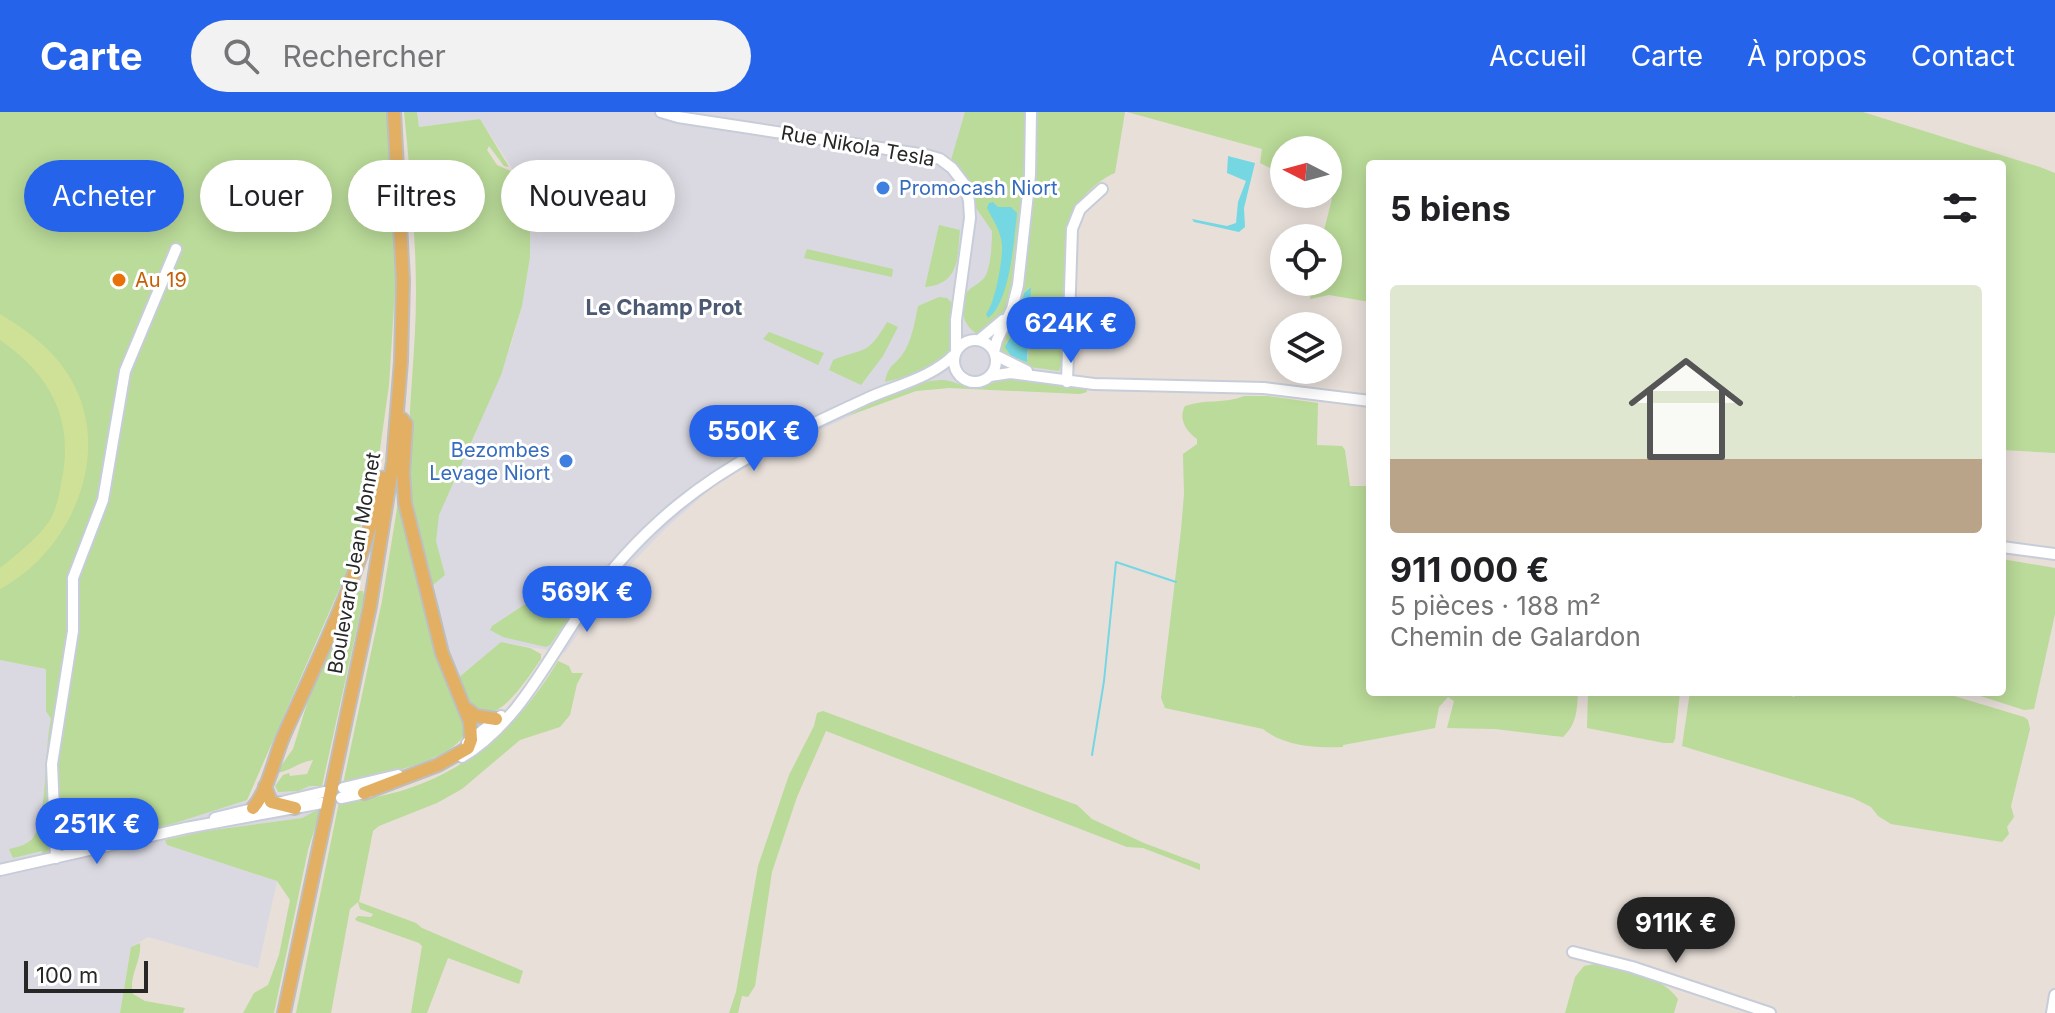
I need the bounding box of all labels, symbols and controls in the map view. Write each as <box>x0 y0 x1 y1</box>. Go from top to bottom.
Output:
search box <box>191 20 751 92</box>
text: Carte <box>40 33 143 79</box>
icon: search <box>219 34 263 78</box>
text: Rechercher <box>283 38 446 74</box>
text: Accueil <box>1489 39 1587 73</box>
text: Carte <box>1631 39 1703 73</box>
text: À propos <box>1747 39 1867 73</box>
text: Contact <box>1911 39 2015 73</box>
street label: Rue Nikola Tesla <box>779 121 937 171</box>
north arrow <box>1270 136 1342 208</box>
map controls <box>1270 136 1342 384</box>
chip: Acheter <box>24 160 184 232</box>
chip: Louer <box>200 160 332 232</box>
chip: Filtres <box>348 160 485 232</box>
chip: Nouveau <box>501 160 675 232</box>
place label: Promocash Niort <box>899 176 1058 200</box>
marker: Promocash Niort <box>874 179 892 197</box>
icon: filters <box>1938 186 1982 230</box>
text: 5 biens <box>1390 188 1511 229</box>
button: locate <box>1270 224 1342 296</box>
place label: Au 19 <box>135 268 187 292</box>
marker: Au 19 <box>110 271 128 289</box>
district label: Le Champ Prot <box>586 294 742 320</box>
pin: 624K € <box>1006 297 1136 365</box>
text: 624K € <box>1024 307 1118 338</box>
button: layers <box>1270 312 1342 384</box>
icon: home <box>1614 337 1758 481</box>
pin: 550K € <box>689 405 819 473</box>
text: 550K € <box>707 415 801 446</box>
place label: Bezombes Levage Niort <box>429 438 550 485</box>
street label: Boulevard Jean Monnet <box>323 450 385 676</box>
marker: Bezombes Levage Niort <box>557 452 575 470</box>
text: 911 000 € <box>1390 549 1550 590</box>
pin: 569K € <box>522 566 652 634</box>
text: 569K € <box>540 576 634 607</box>
text: 5 pièces · 188 m² <box>1390 590 1601 621</box>
text: Chemin de Galardon <box>1390 621 1641 652</box>
pin: 251K € <box>32 798 162 866</box>
text: 251K € <box>54 808 140 839</box>
pin: 911K € <box>1611 897 1741 965</box>
text: 911K € <box>1635 907 1717 938</box>
scale bar <box>24 957 148 993</box>
text: 100 m <box>36 962 98 988</box>

